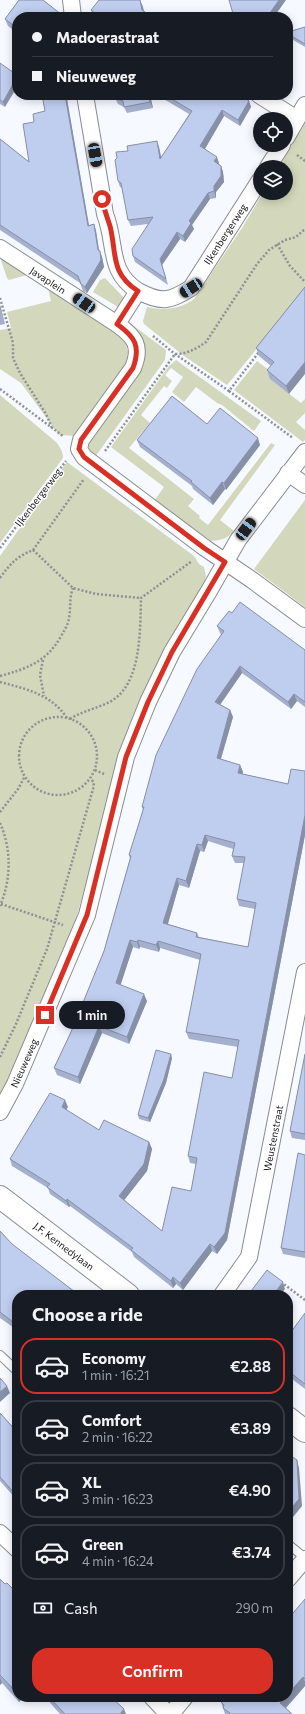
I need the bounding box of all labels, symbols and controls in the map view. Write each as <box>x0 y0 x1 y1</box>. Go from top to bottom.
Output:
text: Madoerastraat <box>56 28 159 46</box>
text: Nieuweweg <box>56 67 136 85</box>
map controls <box>253 112 293 200</box>
button: locate <box>253 112 293 152</box>
car <box>87 142 103 168</box>
button: layers <box>253 160 293 200</box>
route start <box>93 190 111 208</box>
street label: IJkenbergerweg <box>201 201 249 267</box>
street label: Javaplein <box>28 264 68 296</box>
car <box>178 276 204 300</box>
car <box>71 291 97 315</box>
street label: IJkenbergerweg <box>12 465 64 529</box>
car <box>234 516 258 542</box>
callout: 1 min <box>59 1001 125 1029</box>
route end <box>36 1006 54 1024</box>
text: 1 min <box>77 1007 107 1023</box>
street label: Nieuweweg <box>8 1036 40 1089</box>
street label: Weustenstraat <box>261 1104 285 1172</box>
street label: J.F. Kennedylaan <box>31 1219 97 1273</box>
text: Choose a ride <box>32 1303 143 1325</box>
icon: car <box>34 1348 70 1384</box>
text: Economy <box>82 1349 146 1367</box>
text: €2.88 <box>230 1357 271 1375</box>
text: 1 min · 16:21 <box>82 1367 150 1383</box>
icon: car <box>34 1410 70 1446</box>
text: Comfort <box>82 1411 142 1429</box>
text: €3.89 <box>230 1419 271 1437</box>
text: 2 min · 16:22 <box>82 1429 153 1445</box>
icon: car <box>34 1472 70 1508</box>
text: XL <box>82 1473 101 1491</box>
text: €4.90 <box>229 1481 271 1499</box>
text: 3 min · 16:23 <box>82 1491 153 1507</box>
icon: car <box>34 1534 70 1570</box>
text: Green <box>82 1535 123 1553</box>
text: €3.74 <box>232 1543 271 1561</box>
text: 4 min · 16:24 <box>82 1553 154 1569</box>
icon: cash <box>32 1597 54 1619</box>
text: Cash <box>64 1599 98 1617</box>
text: 290 m <box>236 1600 273 1616</box>
button: Confirm <box>32 1648 273 1694</box>

